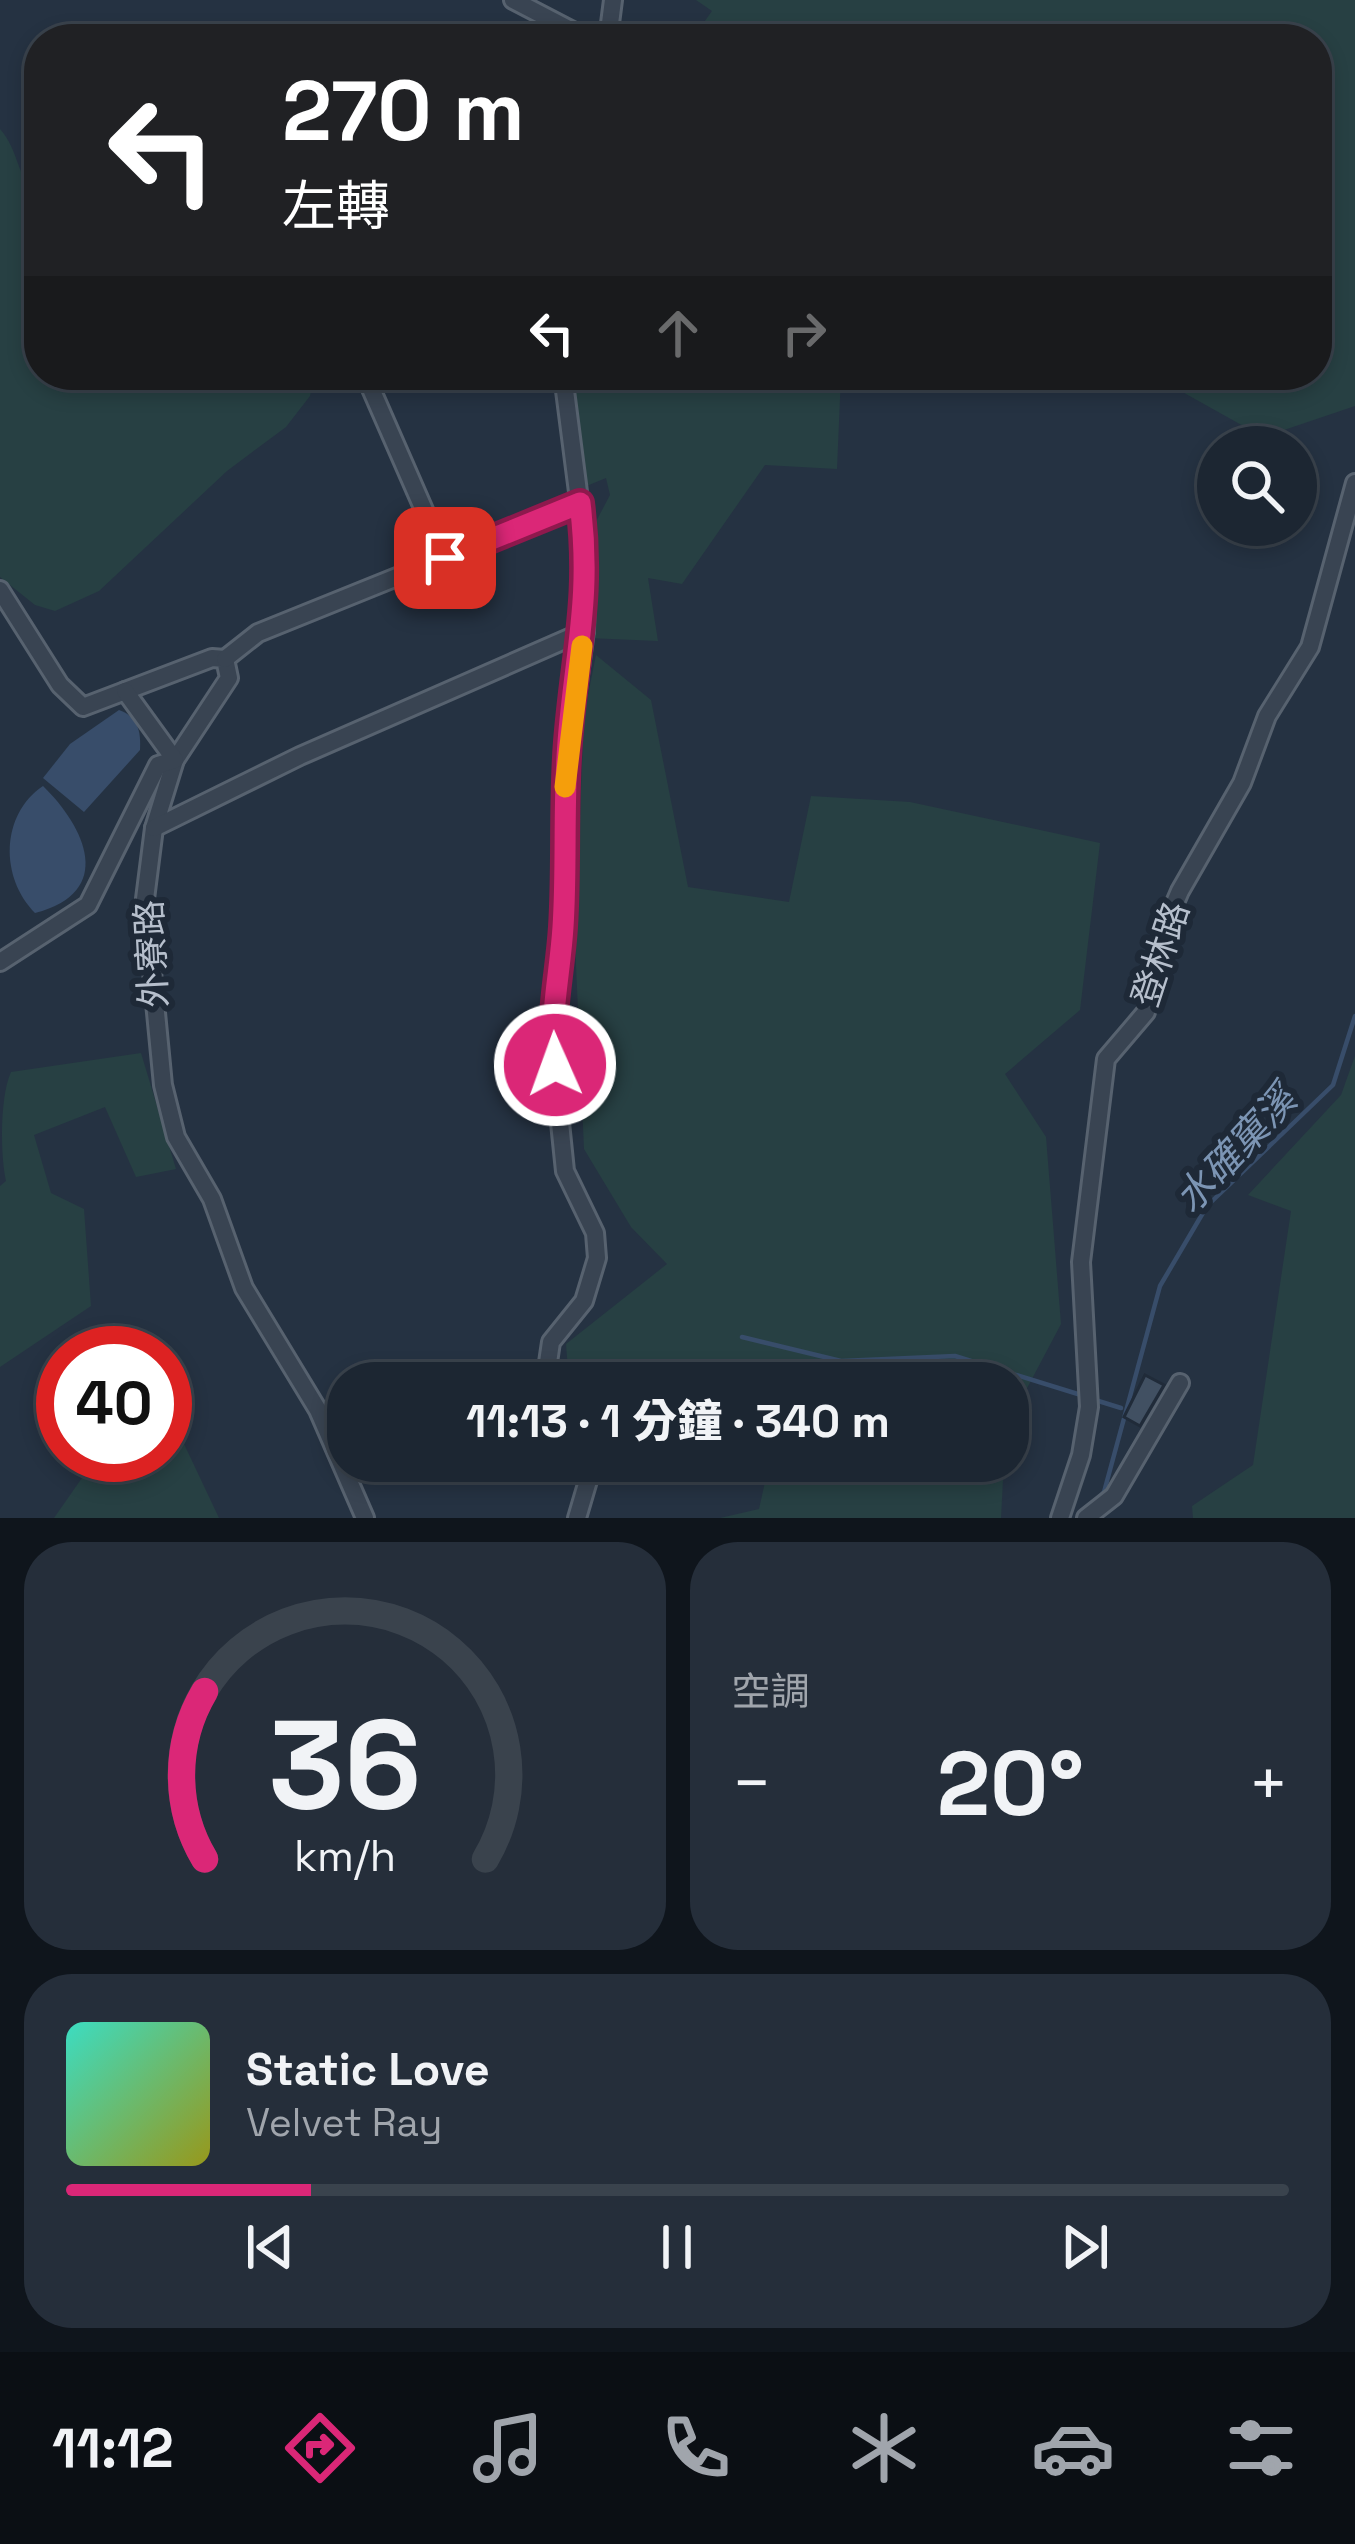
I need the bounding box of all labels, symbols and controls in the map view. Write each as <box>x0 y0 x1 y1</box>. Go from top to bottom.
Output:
text: 270 m <box>282 57 525 165</box>
icon: left <box>84 72 240 228</box>
text: 左轉 <box>282 172 390 241</box>
icon: left <box>519 300 585 366</box>
icon: ahead <box>645 300 711 366</box>
icon: right <box>771 300 837 366</box>
map controls <box>1197 426 1317 546</box>
button: search <box>1197 426 1317 546</box>
pin <box>394 507 496 609</box>
icon: arrive <box>412 525 478 591</box>
street label: 登林路 <box>1122 896 1200 1013</box>
street label: 外寮路 <box>126 899 178 1009</box>
position arrow <box>492 1002 618 1128</box>
water label: 水確窠溪 <box>1164 1072 1310 1223</box>
speed limit sign: 40 <box>36 1326 192 1482</box>
text: 11:13 · 1 分鐘 · 340 m <box>466 1393 890 1450</box>
text: 空調 <box>732 1667 810 1716</box>
text: 36 <box>268 1685 421 1844</box>
text: 20° <box>937 1726 1084 1841</box>
text: − <box>732 1741 772 1825</box>
text: + <box>1248 1741 1289 1825</box>
text: km/h <box>294 1829 396 1884</box>
text: Static Love <box>246 2041 490 2098</box>
text: Velvet Ray <box>246 2098 442 2147</box>
icon: previous <box>237 2214 303 2280</box>
icon: pause <box>644 2214 710 2280</box>
icon: next <box>1052 2214 1118 2280</box>
icon: directions <box>278 2406 362 2490</box>
icon: music <box>466 2406 550 2490</box>
icon: phone <box>654 2406 738 2490</box>
icon: climate <box>842 2406 926 2490</box>
icon: car <box>1031 2406 1115 2490</box>
icon: filters <box>1219 2406 1303 2490</box>
text: 11:12 <box>52 2414 174 2483</box>

